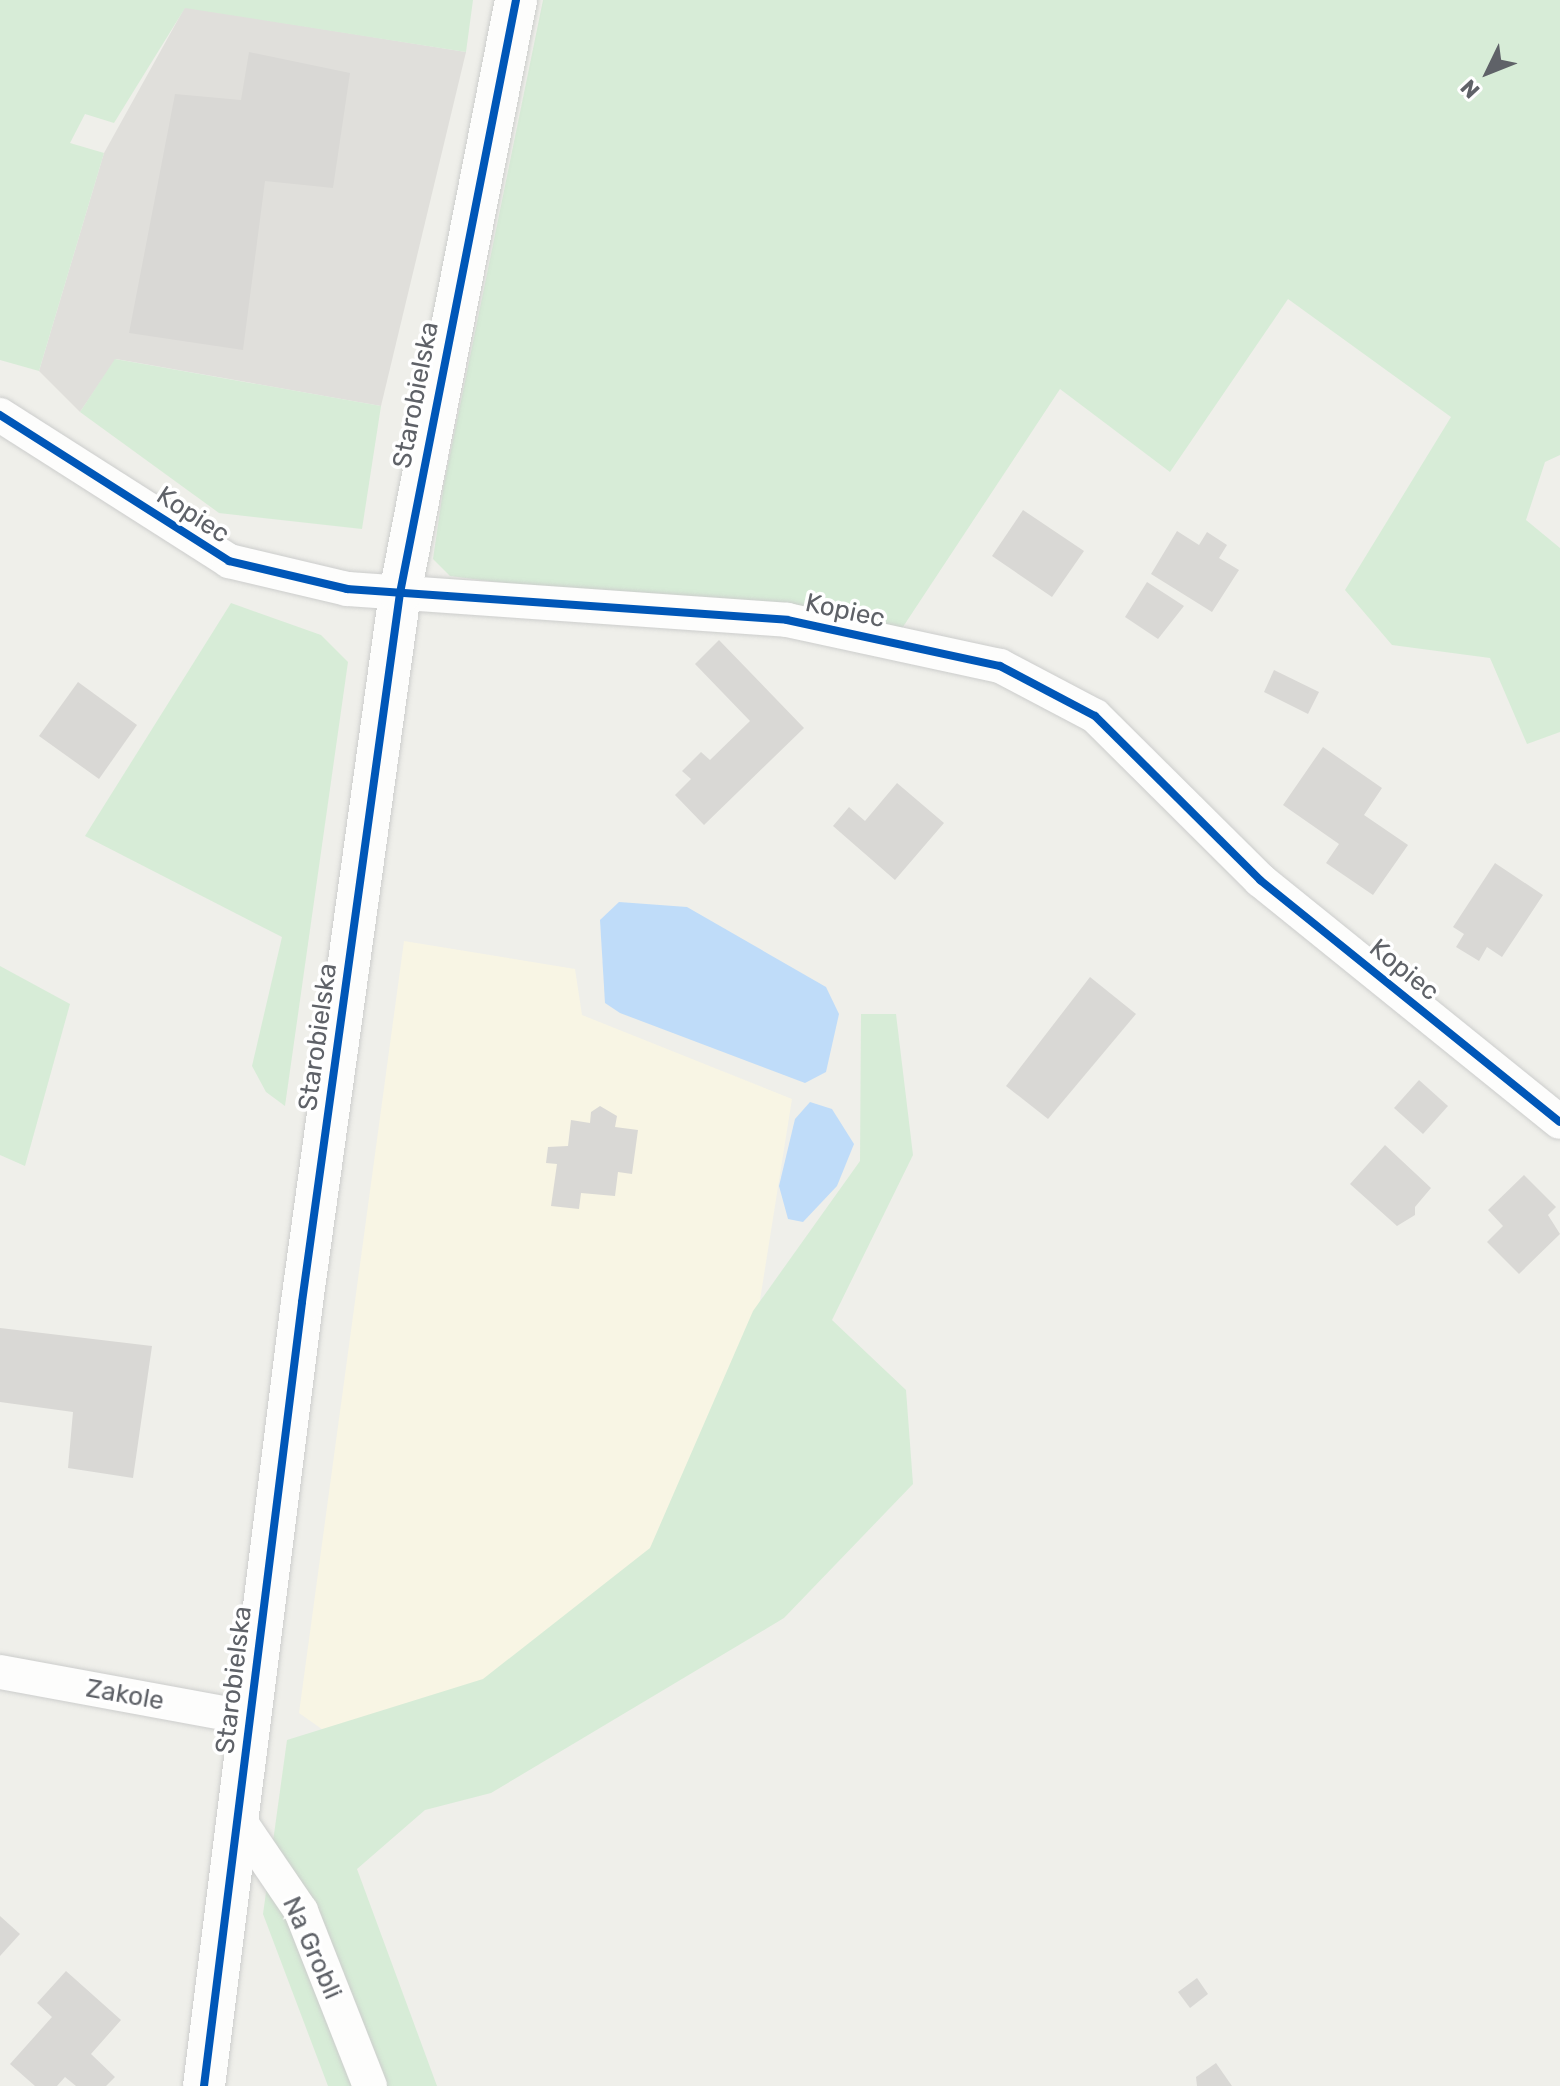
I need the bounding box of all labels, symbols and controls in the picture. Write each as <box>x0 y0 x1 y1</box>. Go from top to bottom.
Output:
north arrow <box>1448 32 1528 112</box>
text: N <box>1455 74 1485 104</box>
street label: Starobielska <box>387 319 445 471</box>
street label: Kopiec <box>151 480 235 550</box>
street label: Kopiec <box>802 587 888 635</box>
street label: Kopiec <box>1363 933 1445 1007</box>
street label: Starobielska <box>292 961 344 1113</box>
street label: Starobielska <box>209 1604 259 1756</box>
street label: Zakole <box>84 1673 166 1717</box>
street label: Na Grobli <box>276 1892 348 2004</box>

